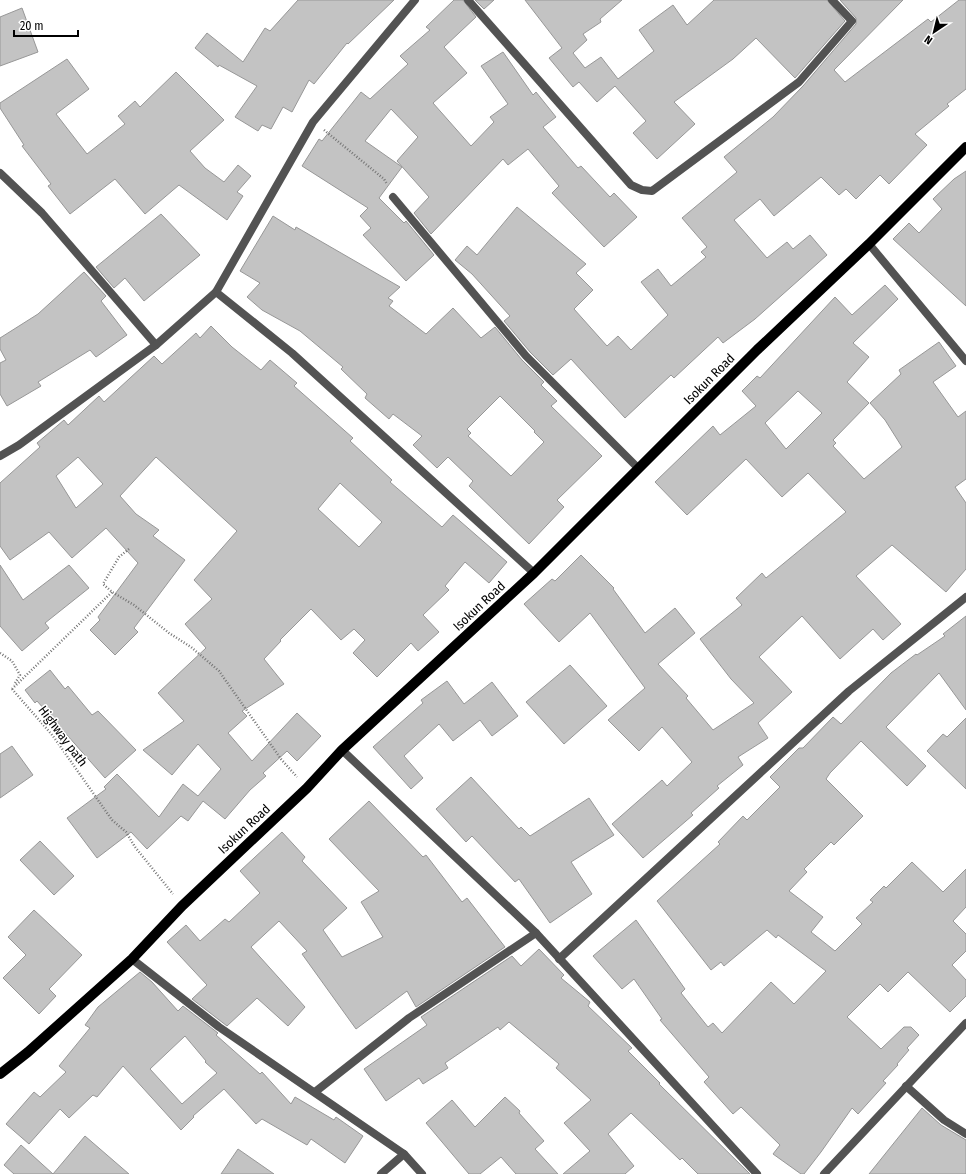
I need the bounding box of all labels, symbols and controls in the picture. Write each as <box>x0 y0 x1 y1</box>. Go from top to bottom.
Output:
scale bar <box>14 12 78 38</box>
north arrow <box>914 12 954 52</box>
text: 20 m <box>20 19 44 33</box>
text: N <box>922 33 935 47</box>
street label: Isokun Road <box>681 351 737 407</box>
street label: Isokun Road <box>450 578 508 634</box>
street label: Highway path <box>35 703 91 769</box>
street label: Isokun Road <box>215 801 273 857</box>

